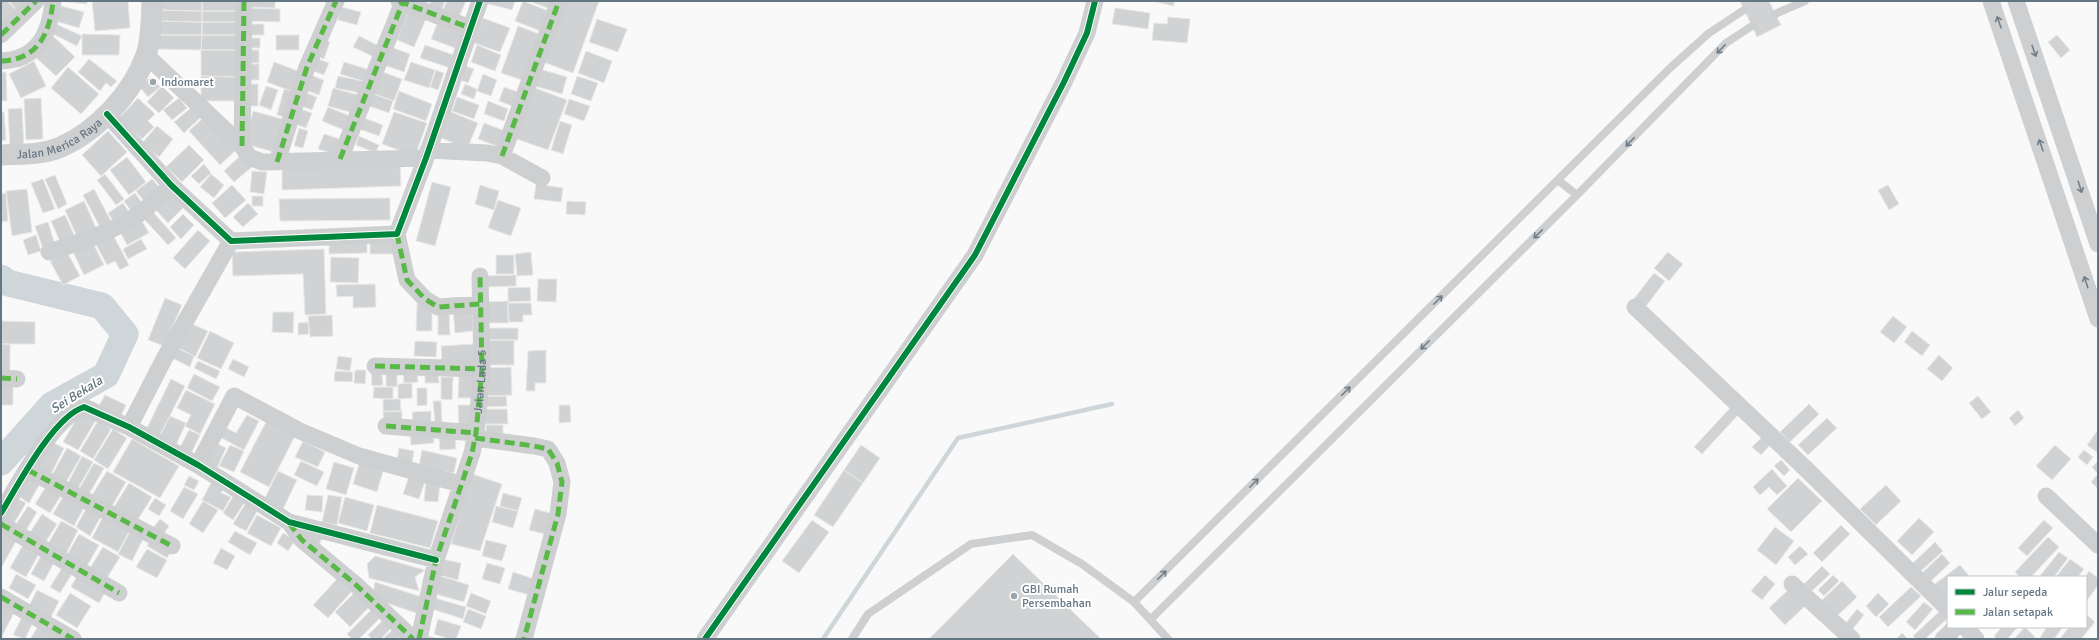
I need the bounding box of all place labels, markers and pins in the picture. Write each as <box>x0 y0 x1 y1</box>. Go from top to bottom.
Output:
place label: Indomaret <box>161 75 214 90</box>
marker: Indomaret <box>148 77 158 87</box>
place label: GBI Rumah Persembahan <box>1022 582 1091 611</box>
marker: GBI Rumah Persembahan <box>1009 591 1019 601</box>

